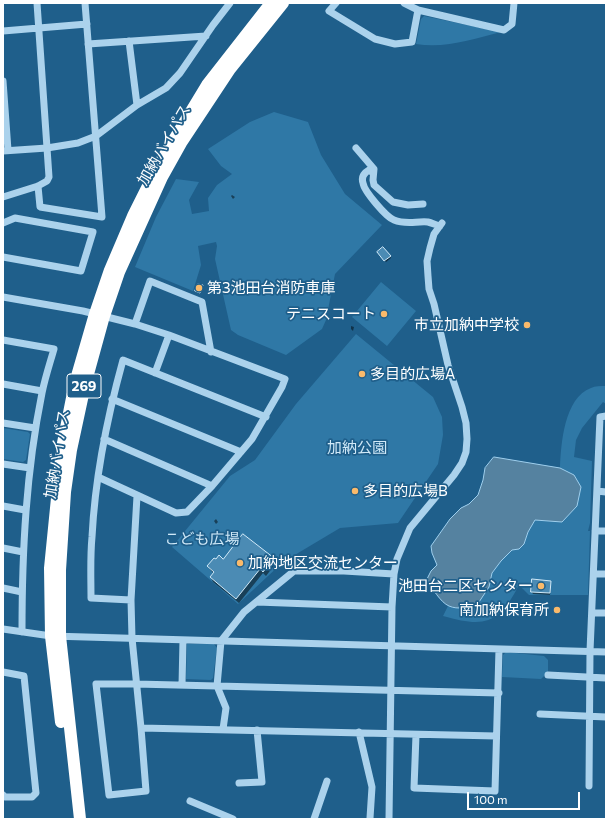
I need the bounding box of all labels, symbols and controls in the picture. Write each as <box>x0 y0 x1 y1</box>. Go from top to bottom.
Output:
street label: 加納バイパス <box>134 102 194 188</box>
place label: 第3池田台消防車庫 <box>207 279 336 297</box>
marker: 第3池田台消防車庫 <box>194 283 204 293</box>
place label: テニスコート <box>286 305 376 323</box>
marker: テニスコート <box>379 309 389 319</box>
place label: 市立加納中学校 <box>414 316 519 334</box>
marker: 市立加納中学校 <box>522 320 532 330</box>
place label: 多目的広場A <box>370 365 455 383</box>
marker: 多目的広場A <box>357 369 367 379</box>
road number: 269 <box>67 374 101 398</box>
street label: 加納バイパス <box>41 408 73 500</box>
park label: 加納公園 <box>327 439 387 457</box>
place label: 多目的広場B <box>363 482 448 500</box>
marker: 多目的広場B <box>350 486 360 496</box>
park label: こども広場 <box>165 530 239 548</box>
place label: 加納地区交流センター <box>248 554 398 572</box>
marker: 加納地区交流センター <box>235 558 245 568</box>
place label: 池田台二区センター <box>398 577 533 595</box>
marker: 池田台二区センター <box>536 581 546 591</box>
place label: 南加納保育所 <box>459 601 549 619</box>
marker: 南加納保育所 <box>552 605 562 615</box>
scale bar <box>469 784 582 810</box>
text: 100 m <box>474 792 508 806</box>

